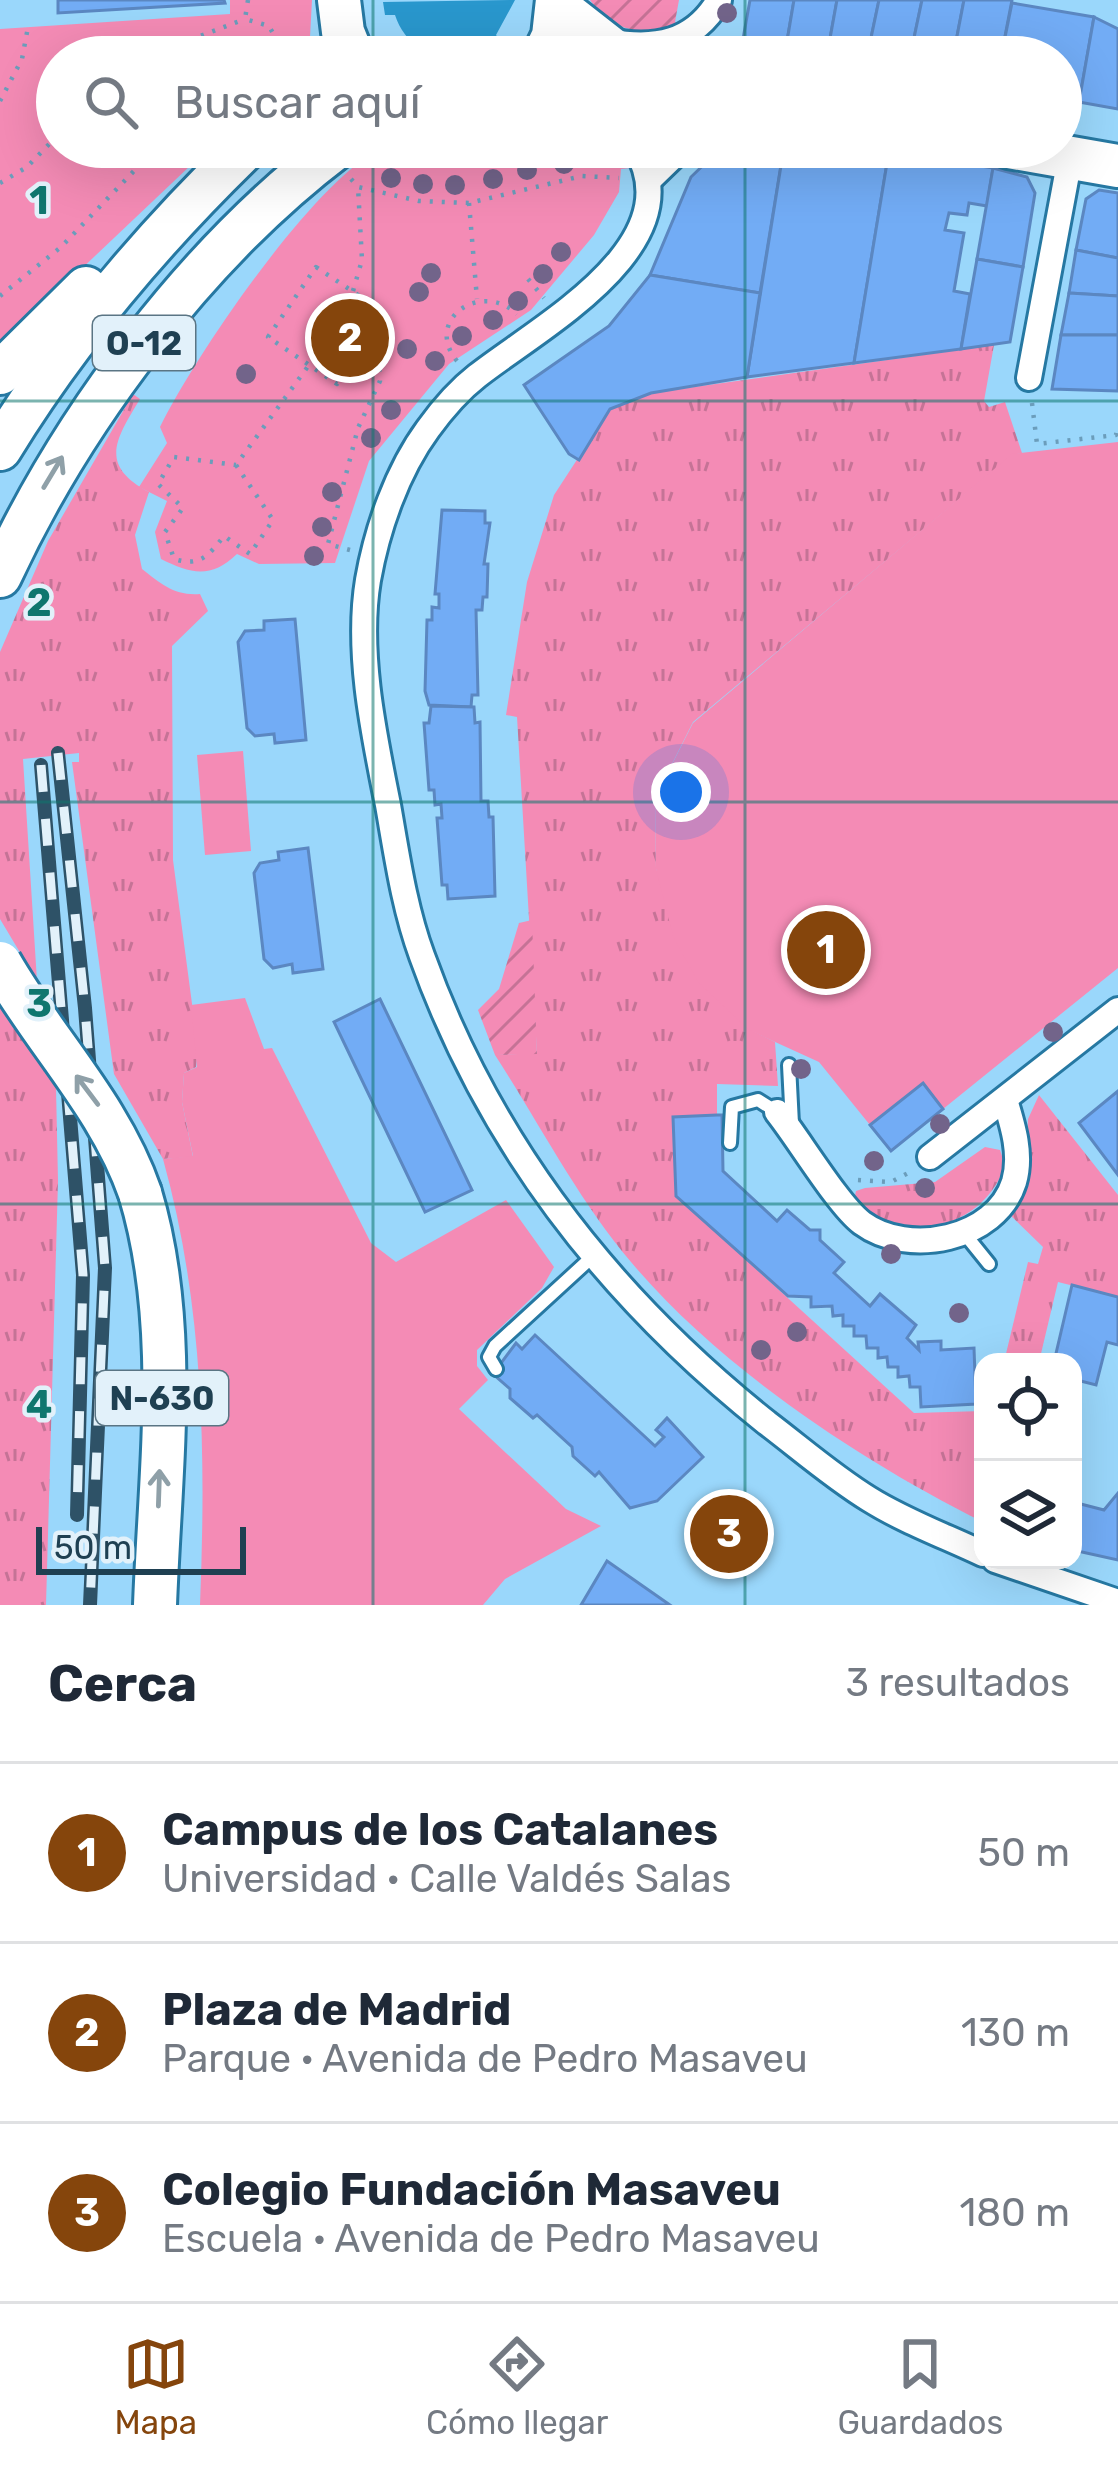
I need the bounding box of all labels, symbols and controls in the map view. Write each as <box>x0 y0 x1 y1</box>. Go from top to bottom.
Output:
search box <box>36 36 1082 168</box>
icon: search <box>78 69 144 135</box>
text: Buscar aquí <box>174 76 421 129</box>
text: 1 <box>29 178 49 224</box>
pin: 2 <box>311 293 389 383</box>
road number: O-12 <box>93 316 195 370</box>
one-way arrow <box>41 455 65 490</box>
text: 2 <box>26 580 52 626</box>
your location <box>651 762 711 822</box>
pin: 1 <box>787 905 865 995</box>
text: 3 <box>26 981 52 1027</box>
one-way arrow <box>74 1074 101 1106</box>
map controls <box>974 1353 1082 1569</box>
button: locate <box>974 1353 1082 1461</box>
road number: N-630 <box>96 1371 228 1425</box>
text: 4 <box>26 1382 52 1428</box>
button: layers <box>974 1461 1082 1569</box>
one-way arrow <box>147 1469 170 1508</box>
pin: 3 <box>690 1489 768 1579</box>
scale bar <box>36 1521 246 1574</box>
text: 50 m <box>54 1528 132 1567</box>
text: Cerca <box>48 1653 197 1714</box>
text: 3 resultados <box>846 1660 1070 1706</box>
text: Campus de los Catalanes <box>162 1803 718 1856</box>
text: 1 <box>77 1830 97 1876</box>
text: 50 m <box>978 1830 1070 1876</box>
text: Universidad · Calle Valdés Salas <box>162 1856 732 1902</box>
text: Plaza de Madrid <box>162 1983 511 2036</box>
text: 2 <box>74 2010 100 2056</box>
text: 130 m <box>961 2010 1070 2056</box>
text: Parque · Avenida de Pedro Masaveu <box>162 2036 808 2082</box>
text: Colegio Fundación Masaveu <box>162 2163 781 2216</box>
text: 3 <box>74 2190 100 2236</box>
text: 180 m <box>960 2190 1070 2236</box>
text: Escuela · Avenida de Pedro Masaveu <box>162 2216 820 2262</box>
tab: Mapa <box>115 2331 197 2442</box>
tab: Cómo llegar <box>426 2331 608 2442</box>
tab: Guardados <box>837 2331 1003 2442</box>

